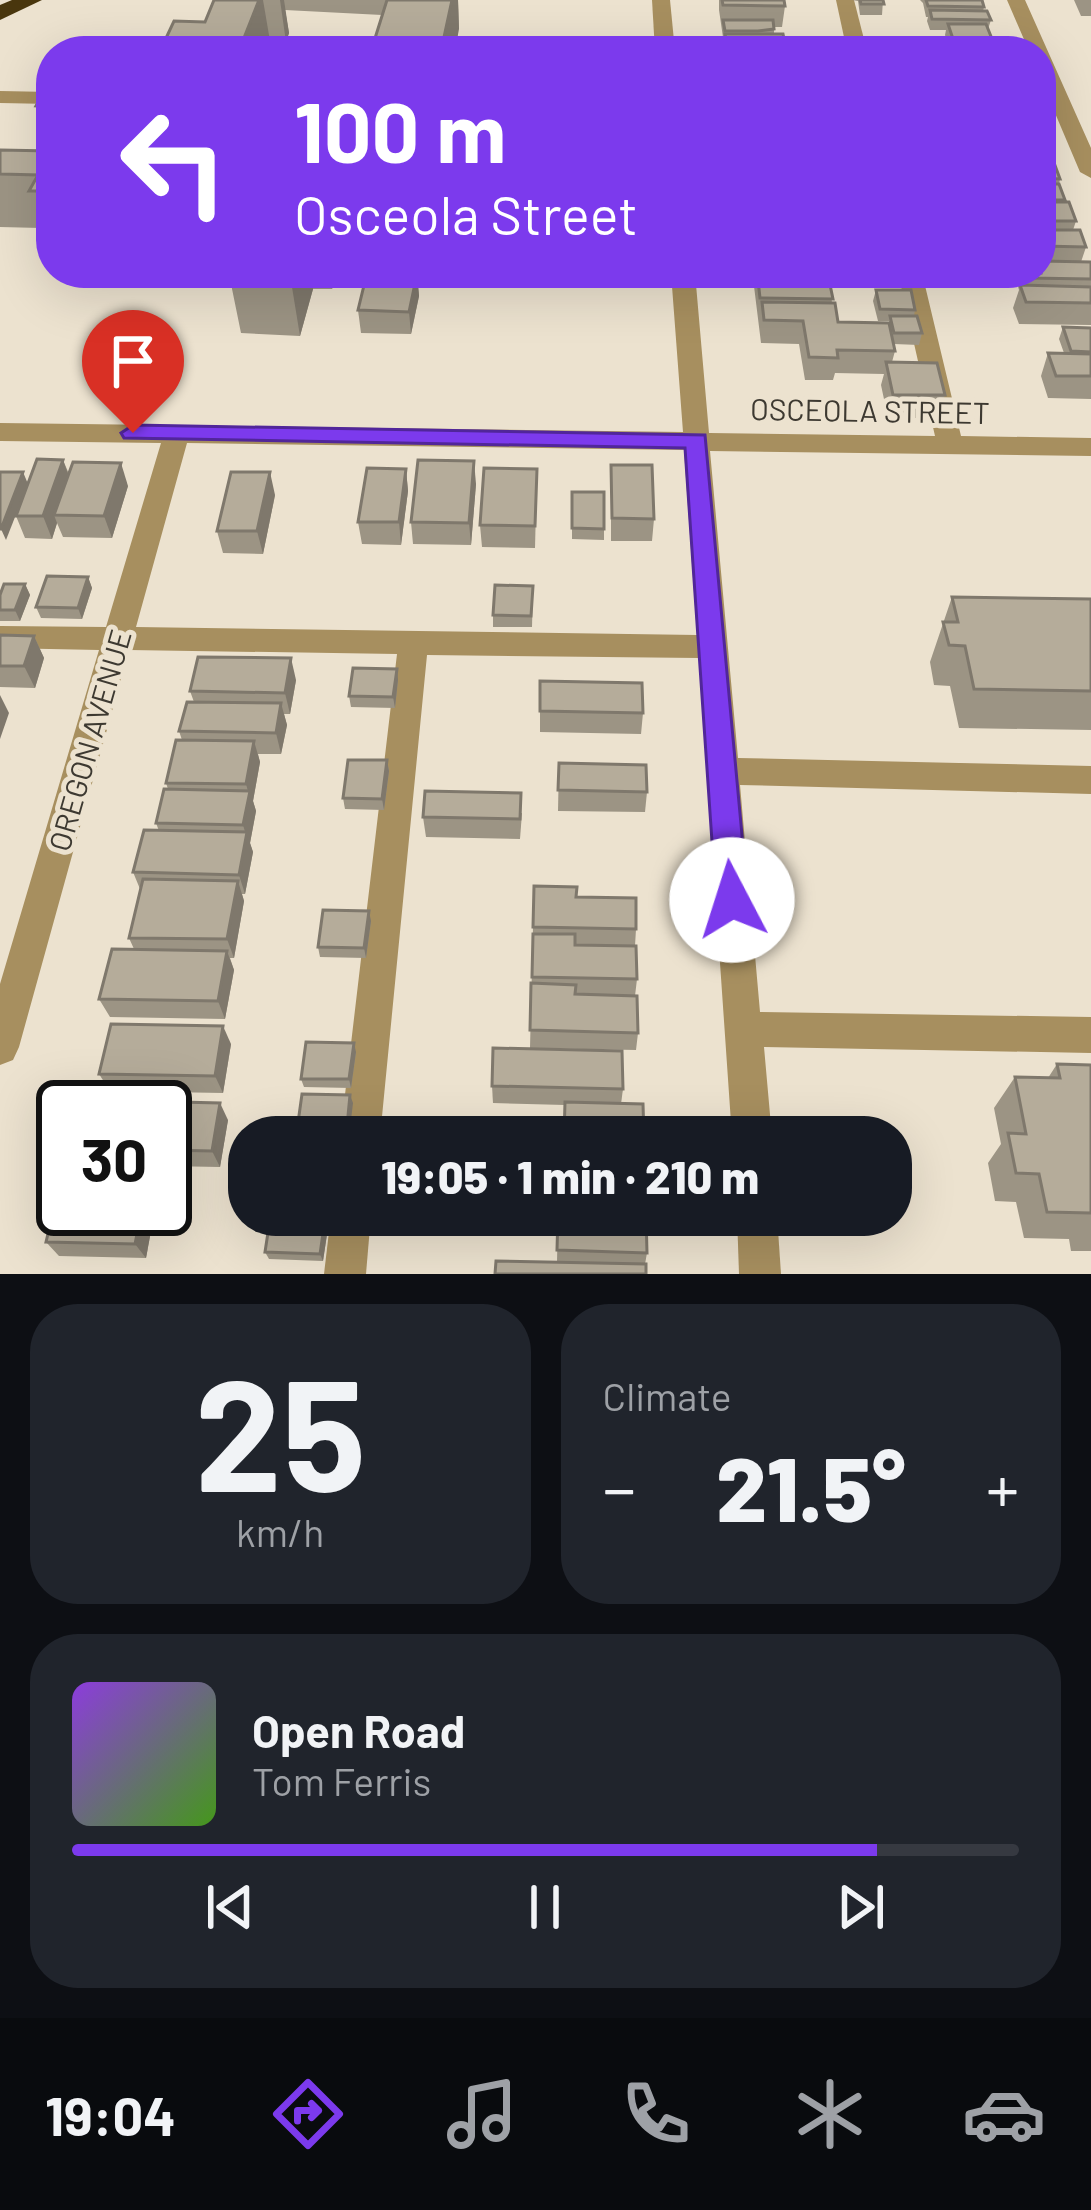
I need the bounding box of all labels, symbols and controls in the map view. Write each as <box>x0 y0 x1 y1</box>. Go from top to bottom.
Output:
text: 100 m <box>294 79 506 180</box>
icon: left <box>96 84 252 240</box>
text: Osceola Street <box>294 181 638 246</box>
pin <box>82 310 184 433</box>
icon: arrive <box>100 328 166 394</box>
street label: OSCEOLA STREET <box>750 390 990 430</box>
street label: OREGON AVENUE <box>40 625 138 855</box>
position arrow <box>669 837 795 963</box>
speed limit sign: 30 <box>36 1080 192 1236</box>
text: 19:05 · 1 min · 210 m <box>381 1149 759 1203</box>
text: 25 <box>195 1336 366 1523</box>
text: Climate <box>603 1372 732 1419</box>
text: 21.5° <box>716 1432 906 1540</box>
text: − <box>603 1447 636 1526</box>
text: + <box>986 1447 1019 1526</box>
text: km/h <box>236 1508 324 1555</box>
text: Open Road <box>252 1703 465 1757</box>
text: Tom Ferris <box>252 1757 431 1804</box>
icon: previous <box>197 1874 263 1940</box>
icon: pause <box>512 1874 578 1940</box>
icon: next <box>828 1874 894 1940</box>
icon: directions <box>266 2072 350 2156</box>
icon: music <box>440 2072 524 2156</box>
icon: phone <box>614 2072 698 2156</box>
icon: climate <box>788 2072 872 2156</box>
icon: car <box>962 2072 1046 2156</box>
text: 19:04 <box>45 2082 176 2147</box>

